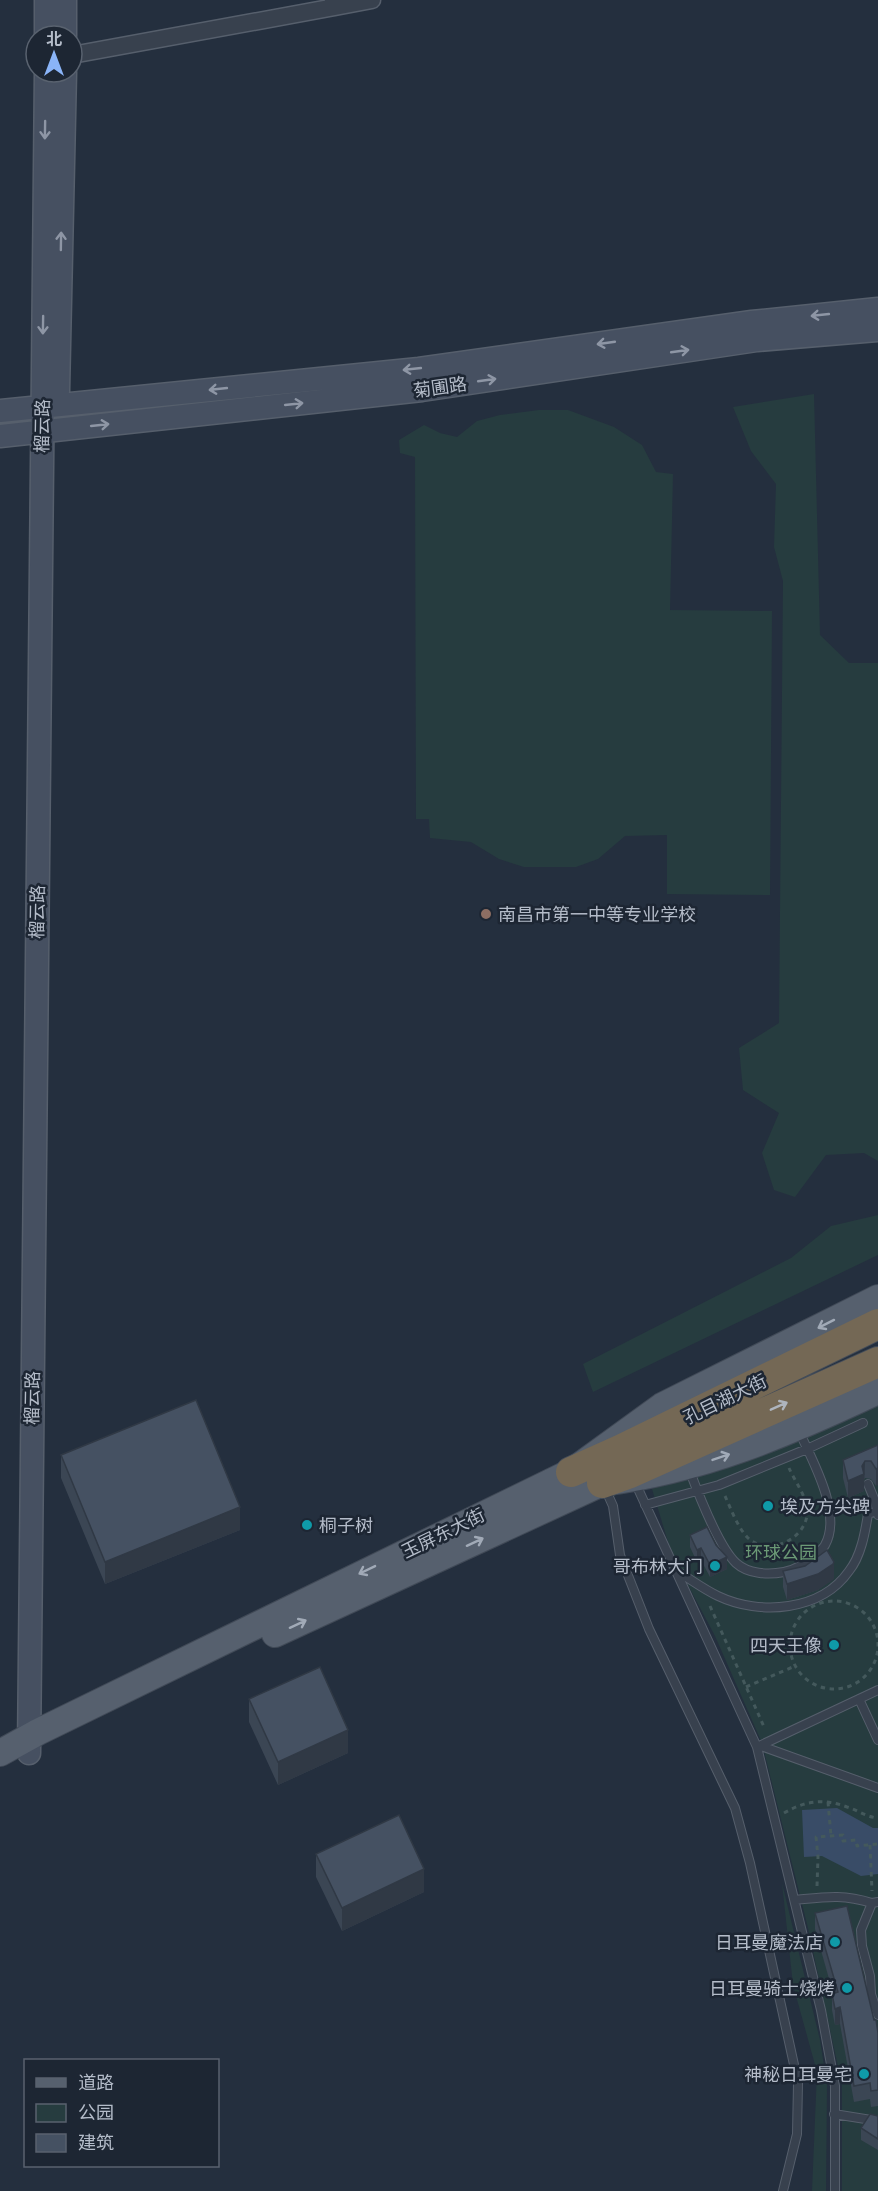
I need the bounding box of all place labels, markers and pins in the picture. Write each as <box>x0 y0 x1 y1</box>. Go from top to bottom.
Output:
place label: 南昌市第一中等专业学校 <box>498 902 696 927</box>
marker: 南昌市第一中等专业学校 <box>479 907 493 921</box>
place label: 埃及方尖碑 <box>780 1494 870 1519</box>
marker: 埃及方尖碑 <box>761 1499 775 1513</box>
place label: 桐子树 <box>319 1513 373 1538</box>
marker: 桐子树 <box>300 1518 314 1532</box>
place label: 哥布林大门 <box>613 1554 703 1579</box>
marker: 哥布林大门 <box>708 1559 722 1573</box>
place label: 四天王像 <box>750 1633 822 1658</box>
marker: 四天王像 <box>827 1638 841 1652</box>
place label: 日耳曼魔法店 <box>715 1930 823 1955</box>
marker: 日耳曼魔法店 <box>828 1935 842 1949</box>
place label: 日耳曼骑士烧烤 <box>709 1976 835 2001</box>
marker: 日耳曼骑士烧烤 <box>840 1981 854 1995</box>
place label: 神秘日耳曼宅 <box>744 2062 852 2087</box>
marker: 神秘日耳曼宅 <box>857 2067 871 2081</box>

